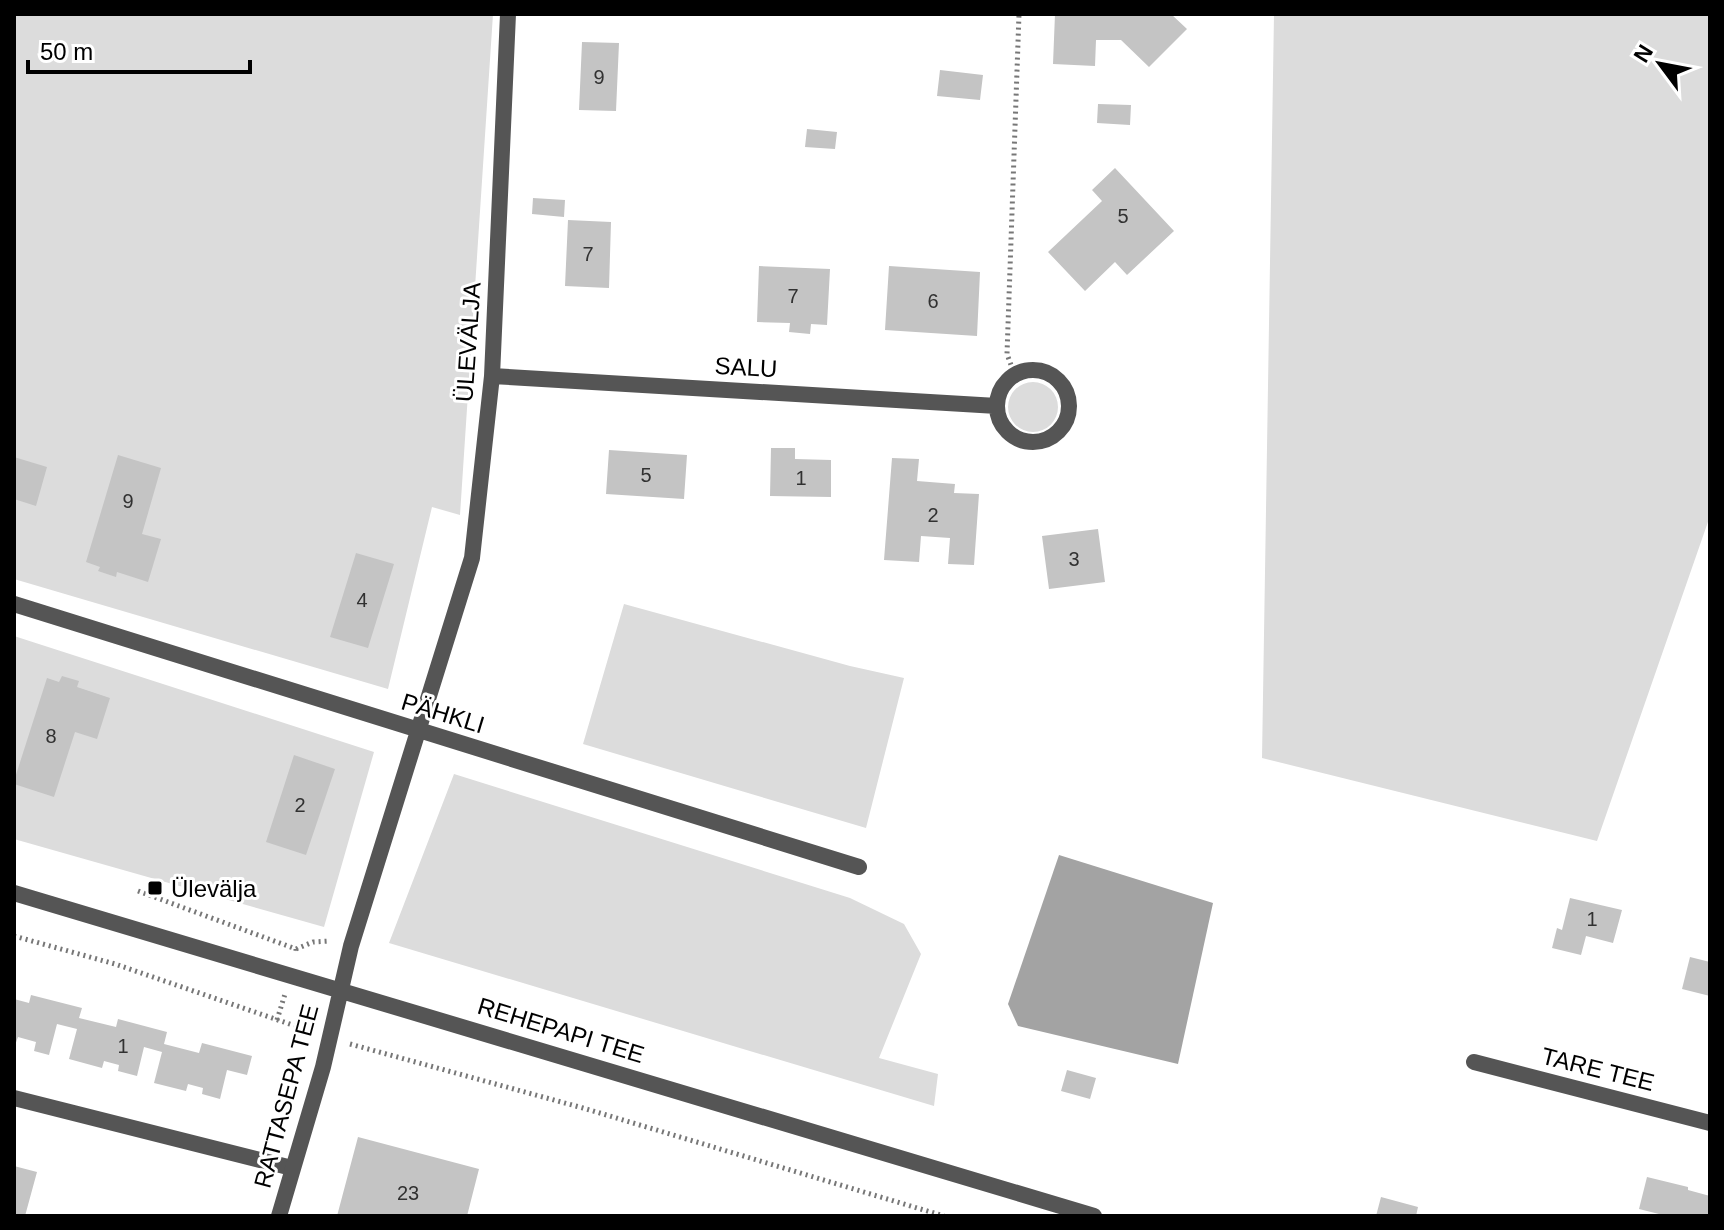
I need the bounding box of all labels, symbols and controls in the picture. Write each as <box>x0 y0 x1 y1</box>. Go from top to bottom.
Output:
scale bar <box>28 24 250 74</box>
north arrow <box>1620 24 1700 104</box>
text: 50 m <box>40 38 93 65</box>
text: N <box>1629 40 1658 67</box>
house number: 9 <box>593 66 605 88</box>
house number: 5 <box>1117 205 1129 227</box>
house number: 7 <box>582 243 594 265</box>
street label: ÜLEVÄLJA <box>450 281 486 403</box>
house number: 7 <box>787 285 799 307</box>
house number: 6 <box>927 290 939 312</box>
street label: SALU <box>714 352 778 382</box>
house number: 5 <box>640 464 652 486</box>
house number: 1 <box>795 467 807 489</box>
house number: 9 <box>122 490 134 512</box>
house number: 2 <box>927 504 939 526</box>
house number: 3 <box>1068 548 1080 570</box>
house number: 4 <box>356 589 368 611</box>
street label: PÄHKLI <box>398 688 488 738</box>
house number: 8 <box>45 725 57 747</box>
house number: 2 <box>294 794 306 816</box>
place label: Ülevälja <box>171 875 257 902</box>
marker: Ülevälja <box>146 879 164 897</box>
house number: 1 <box>1586 908 1598 930</box>
street label: REHEPAPI TEE <box>475 992 647 1068</box>
street label: RATTASEPA TEE <box>249 1001 323 1191</box>
house number: 1 <box>117 1035 129 1057</box>
street label: TARE TEE <box>1539 1042 1657 1096</box>
house number: 23 <box>397 1182 419 1204</box>

